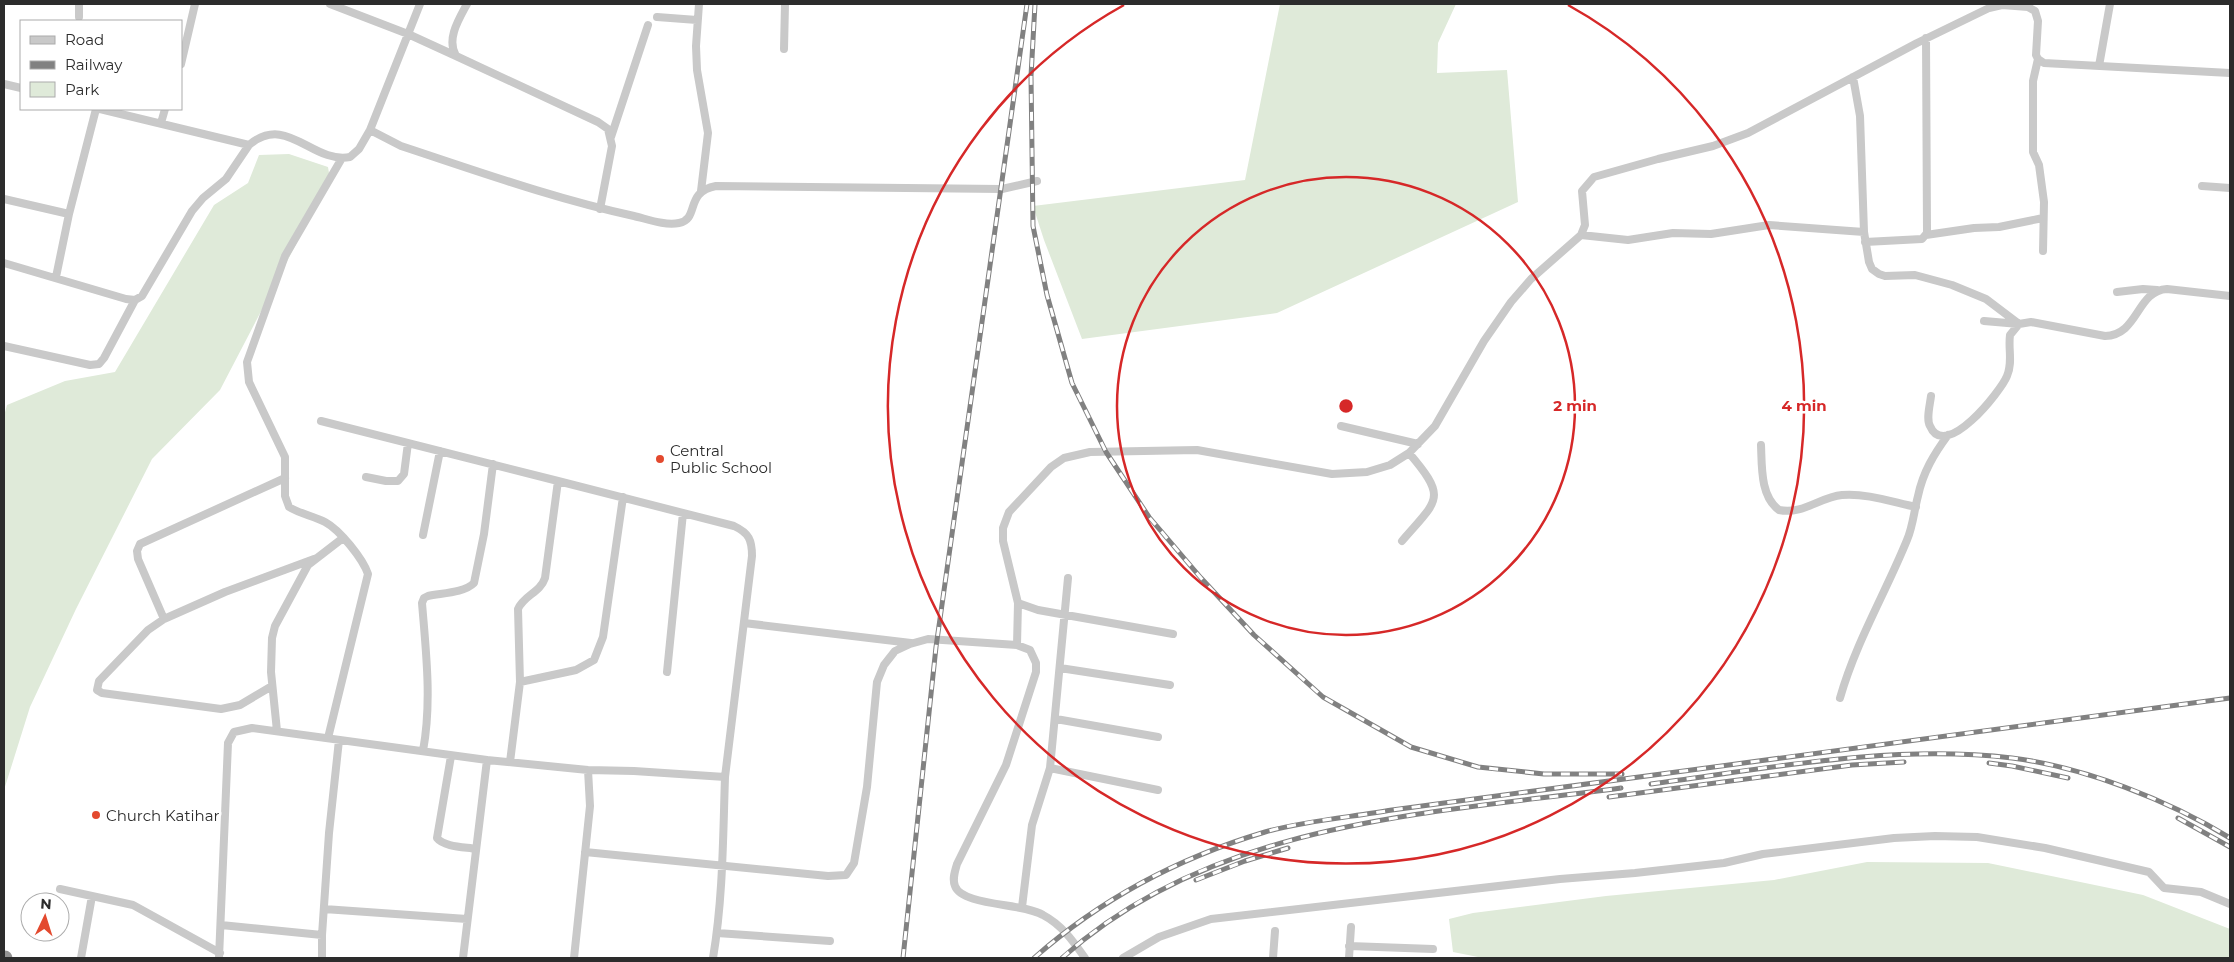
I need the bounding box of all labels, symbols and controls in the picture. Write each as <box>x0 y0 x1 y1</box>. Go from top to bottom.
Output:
legend <box>20 20 182 110</box>
text: Road <box>65 30 104 49</box>
text: Railway <box>65 55 123 74</box>
text: Park <box>65 80 99 99</box>
text: 2 min <box>1553 396 1597 415</box>
text: 4 min <box>1781 396 1827 415</box>
centre of rings <box>1337 397 1355 415</box>
place label: Central Public School <box>670 441 772 477</box>
marker: Central Public School <box>654 453 666 465</box>
place label: Church Katihar <box>106 806 220 825</box>
marker: Church Katihar <box>90 809 102 821</box>
north arrow <box>20 892 70 942</box>
text: N <box>40 895 52 913</box>

